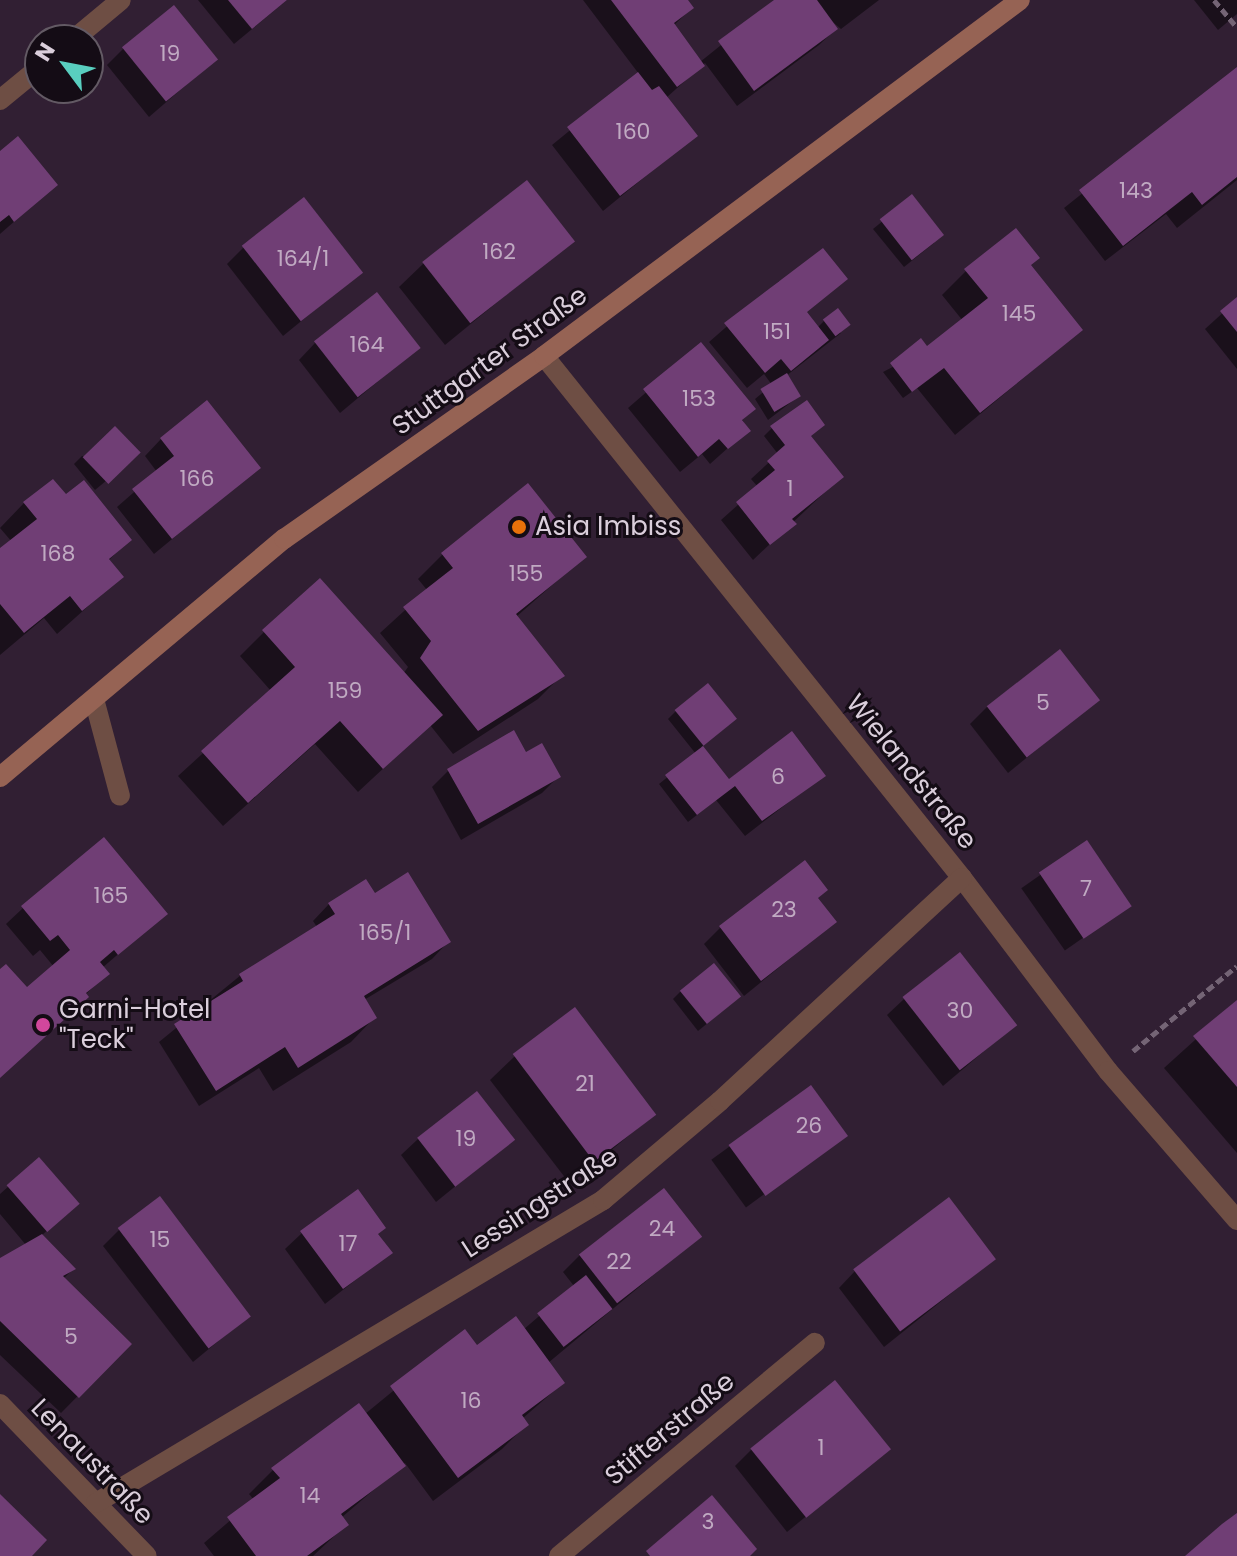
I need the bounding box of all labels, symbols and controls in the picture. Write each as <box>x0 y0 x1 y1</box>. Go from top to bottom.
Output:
north arrow <box>24 24 104 104</box>
text: N <box>27 37 62 67</box>
house number: 19 <box>160 41 180 67</box>
house number: 160 <box>616 119 650 145</box>
house number: 143 <box>1119 178 1153 204</box>
house number: 162 <box>482 239 516 265</box>
house number: 164/1 <box>277 246 329 272</box>
street label: Stuttgarter Straße <box>387 280 593 442</box>
house number: 145 <box>1002 301 1036 327</box>
house number: 151 <box>763 319 791 345</box>
house number: 164 <box>350 332 384 358</box>
house number: 153 <box>682 386 716 412</box>
house number: 166 <box>180 466 214 492</box>
house number: 1 <box>786 476 794 502</box>
place label: Asia Imbiss <box>535 511 681 543</box>
marker: Asia Imbiss <box>510 518 528 536</box>
house number: 168 <box>41 541 75 567</box>
house number: 155 <box>509 561 543 587</box>
house number: 159 <box>328 678 362 704</box>
street label: Wielandstraße <box>839 688 983 856</box>
house number: 5 <box>1036 690 1050 716</box>
house number: 6 <box>771 764 785 790</box>
house number: 7 <box>1080 876 1092 902</box>
house number: 165 <box>94 883 128 909</box>
house number: 23 <box>771 897 797 923</box>
house number: 165/1 <box>359 920 411 946</box>
place label: Garni-Hotel "Teck" <box>59 994 210 1056</box>
house number: 30 <box>947 998 973 1024</box>
marker: Garni-Hotel "Teck" <box>34 1016 52 1034</box>
house number: 21 <box>575 1071 595 1097</box>
house number: 26 <box>796 1113 822 1139</box>
house number: 19 <box>456 1126 476 1152</box>
street label: Lessingstraße <box>456 1141 624 1265</box>
house number: 24 <box>649 1216 675 1242</box>
house number: 15 <box>150 1227 170 1253</box>
house number: 17 <box>338 1231 358 1257</box>
house number: 22 <box>606 1249 632 1275</box>
house number: 5 <box>64 1324 78 1350</box>
street label: Stifterstraße <box>599 1366 741 1492</box>
house number: 16 <box>460 1388 482 1414</box>
street label: Lenaustraße <box>24 1393 160 1531</box>
house number: 1 <box>817 1435 825 1461</box>
house number: 14 <box>300 1483 320 1509</box>
house number: 3 <box>702 1509 714 1535</box>

